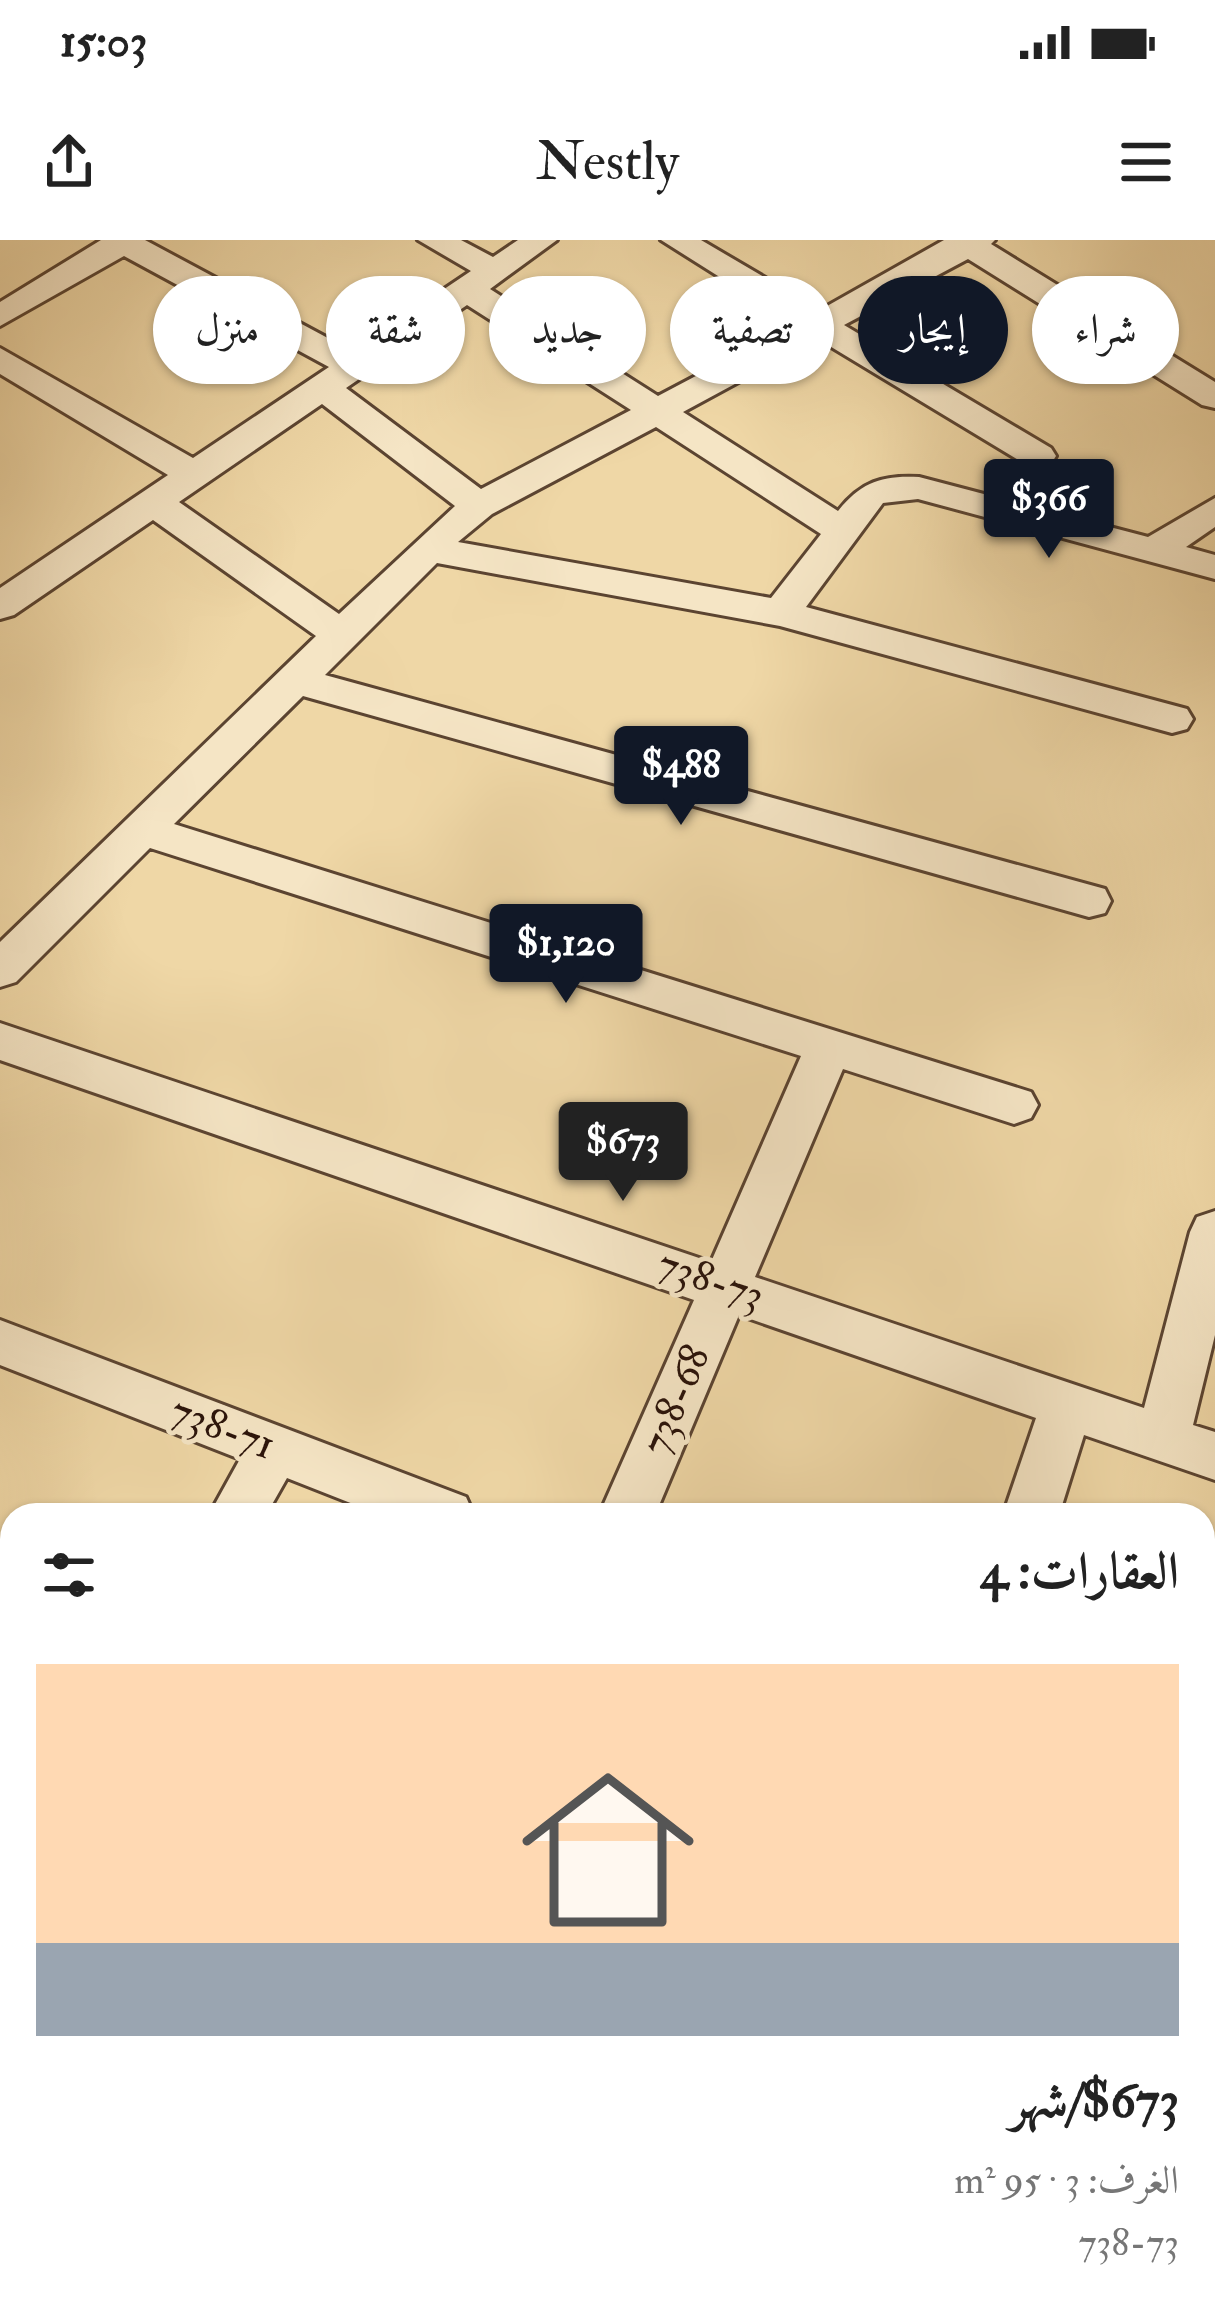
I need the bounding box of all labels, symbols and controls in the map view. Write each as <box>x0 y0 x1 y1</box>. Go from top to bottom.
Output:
text: 15:03 <box>60 14 147 70</box>
text: Nestly <box>536 128 679 196</box>
icon: share <box>36 129 102 195</box>
icon: menu <box>1113 129 1179 195</box>
chip: منزل <box>153 276 302 384</box>
chip: شقة <box>326 276 465 384</box>
chip: جديد <box>489 276 646 384</box>
chip: تصفية <box>670 276 834 384</box>
chip: إيجار <box>858 276 1008 384</box>
chip: شراء <box>1032 276 1179 384</box>
pin: $366 <box>978 459 1120 561</box>
text: $366 <box>1011 473 1087 522</box>
pin: $488 <box>610 726 752 828</box>
text: $488 <box>641 740 721 789</box>
pin: $1,120 <box>468 904 664 1006</box>
text: $1,120 <box>517 918 615 967</box>
pin: $673 <box>552 1102 694 1204</box>
text: $673 <box>586 1116 660 1165</box>
street label: 738-73 <box>651 1238 771 1322</box>
street label: 738-68 <box>630 1337 722 1463</box>
street label: 738-71 <box>164 1385 282 1471</box>
text: العقارات: 4 <box>980 1540 1179 1604</box>
icon: filters <box>36 1542 102 1608</box>
icon: home <box>500 1742 716 1958</box>
text: $673/شهر <box>1010 2069 1179 2133</box>
text: الغرف: 3 · 95 m² <box>954 2156 1179 2205</box>
text: 738-73 <box>1078 2218 1179 2267</box>

